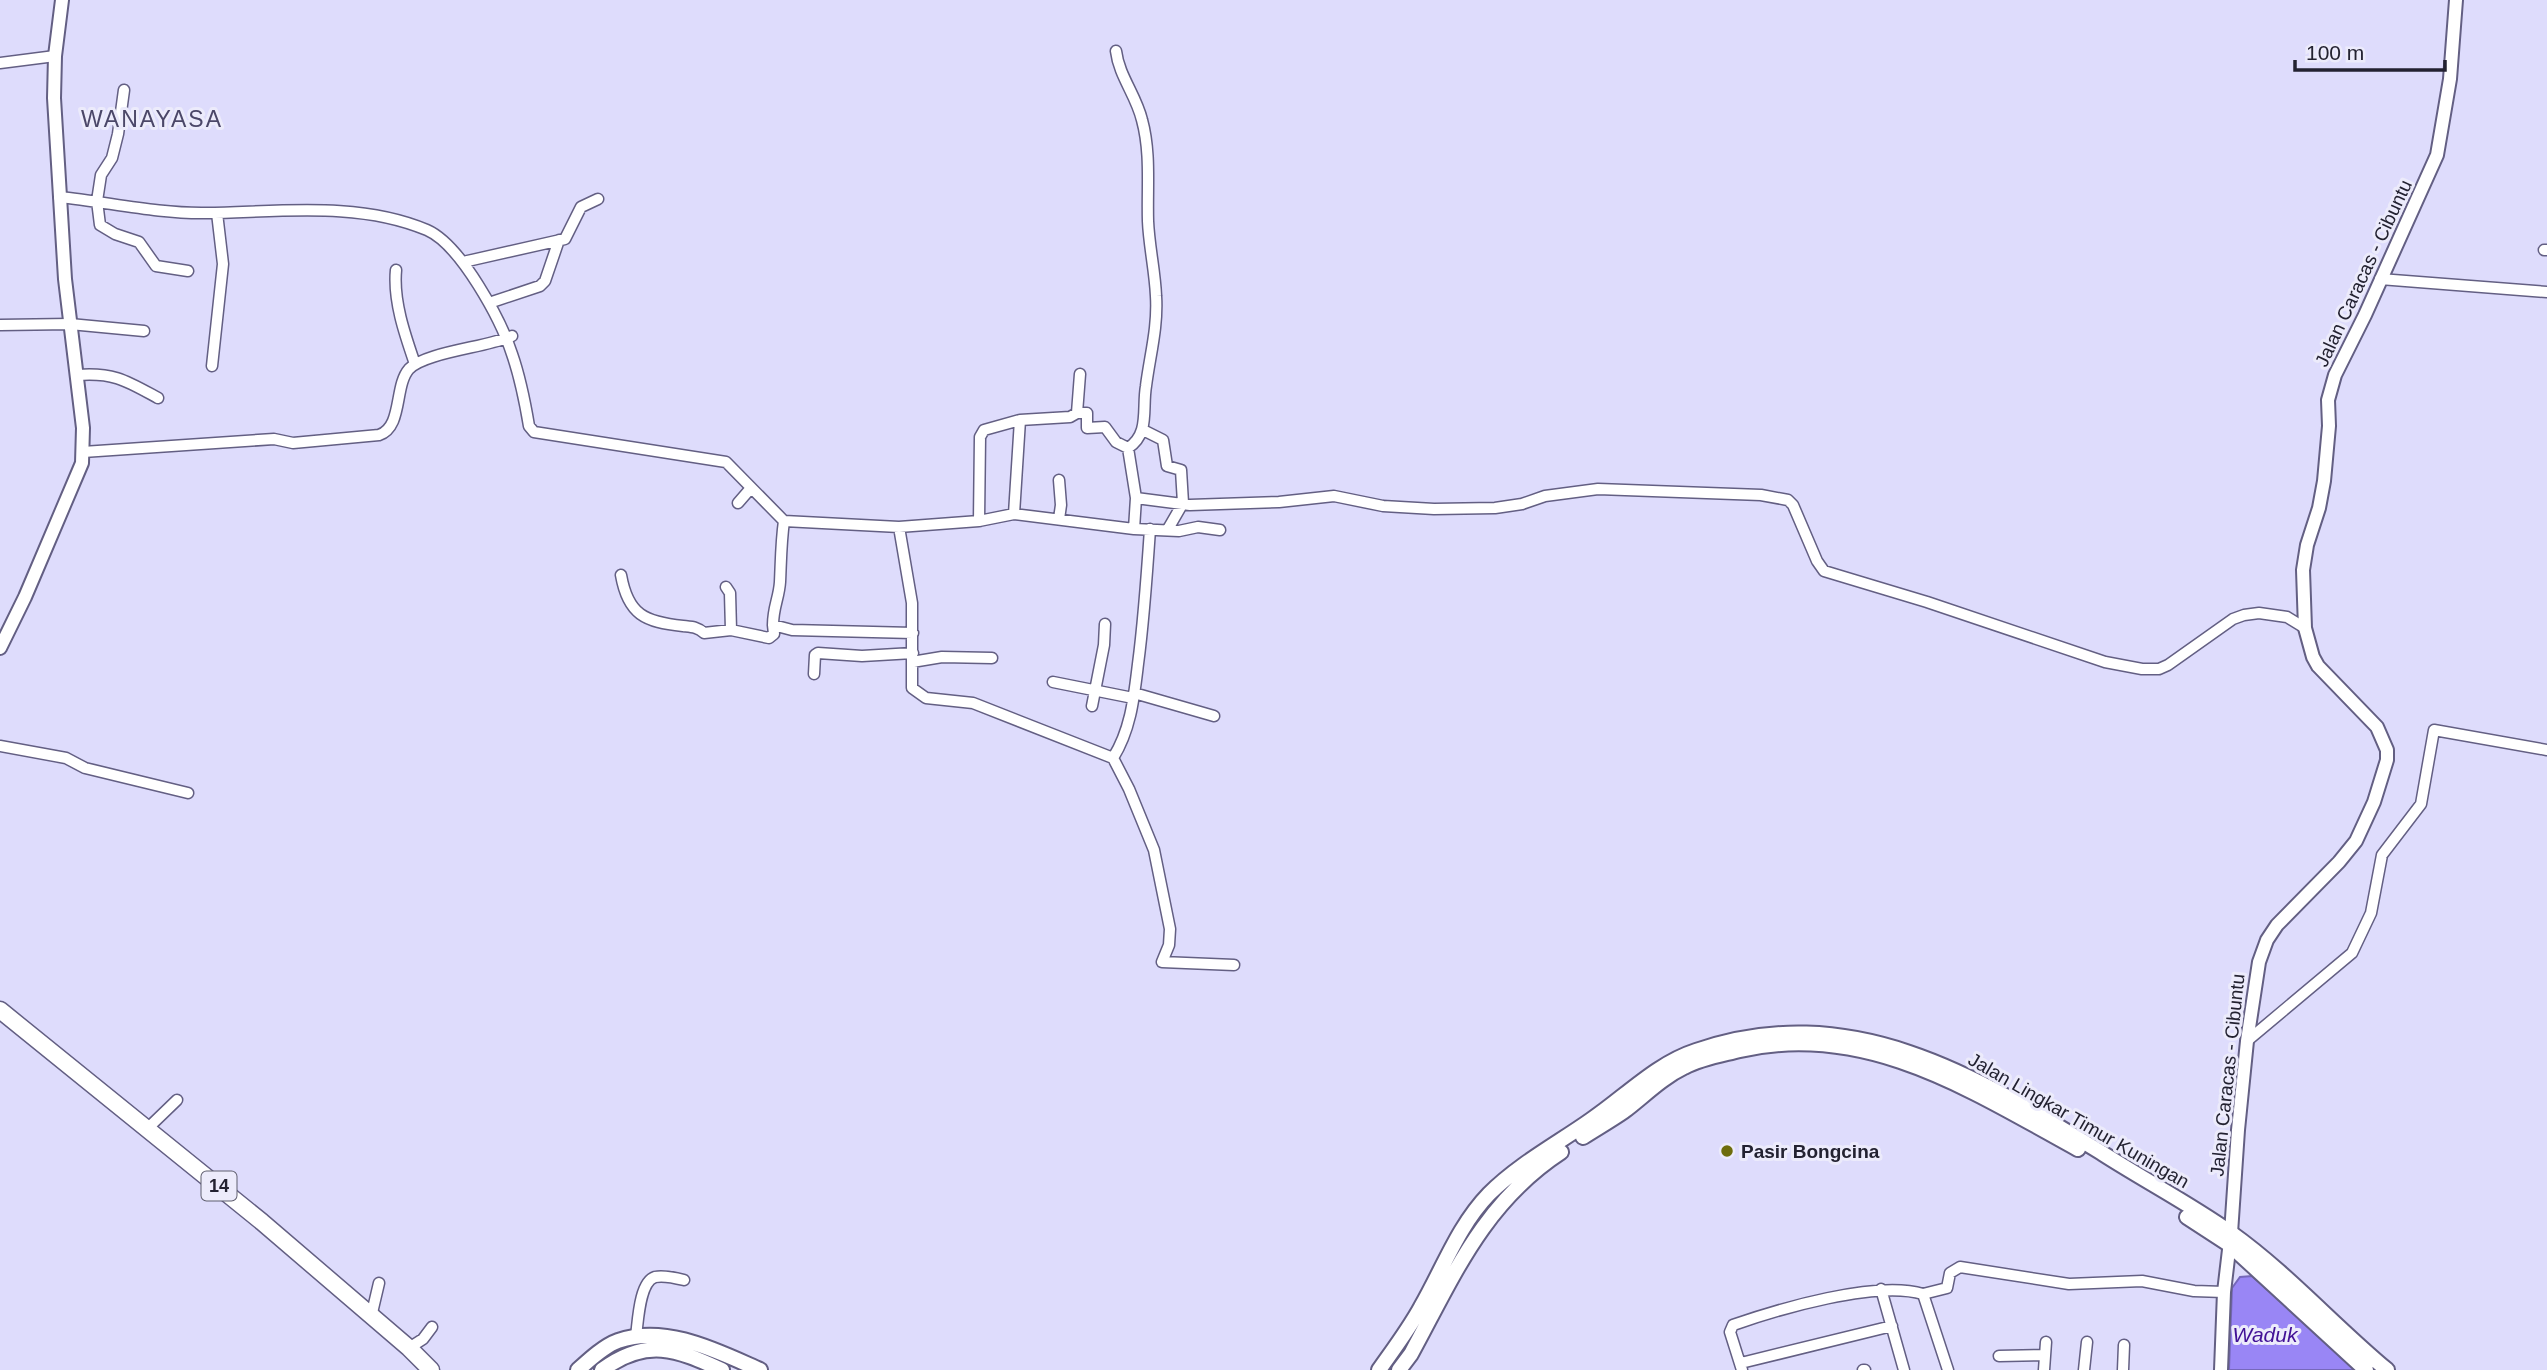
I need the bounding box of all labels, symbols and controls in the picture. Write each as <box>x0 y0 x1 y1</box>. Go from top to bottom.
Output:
scale bar <box>2295 28 2446 72</box>
text: 100 m <box>2306 41 2364 64</box>
district label: WANAYASA <box>81 106 223 132</box>
street label: Jalan Caracas - Cibuntu <box>2311 176 2416 370</box>
street label: Jalan Caracas - Cibuntu <box>2206 973 2249 1178</box>
street label: Jalan Lingkar Timur Kuningan <box>1965 1048 2193 1192</box>
place label: Pasir Bongcina <box>1741 1141 1880 1162</box>
marker: Pasir Bongcina <box>1719 1143 1735 1159</box>
road number: 14 <box>202 1171 236 1200</box>
water label: Waduk <box>2233 1323 2299 1346</box>

